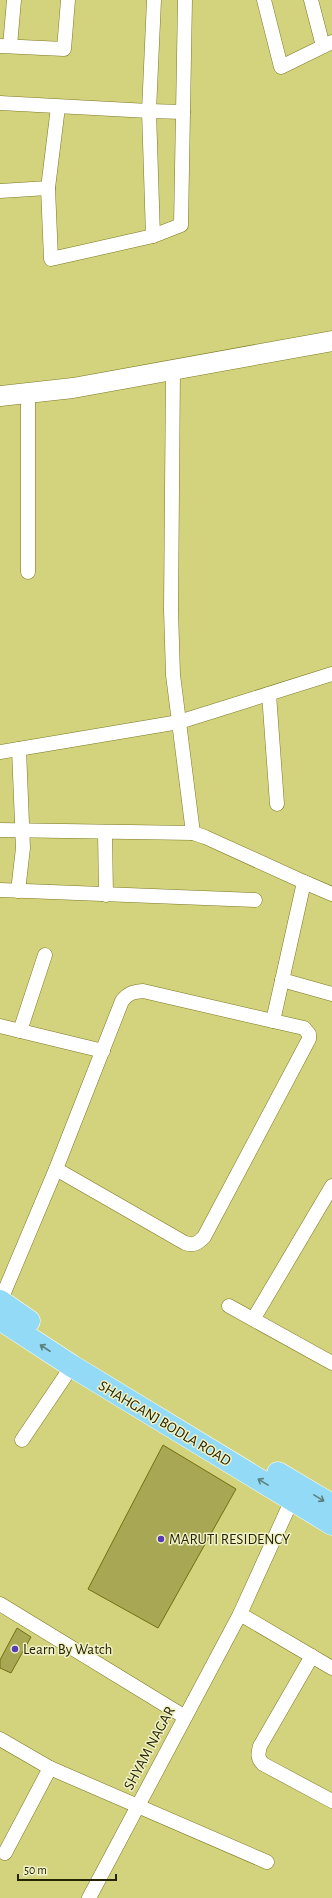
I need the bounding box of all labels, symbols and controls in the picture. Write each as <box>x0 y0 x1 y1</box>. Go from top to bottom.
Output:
one-way arrow <box>39 1344 50 1352</box>
street label: SHAHGANJ BODLA ROAD <box>96 1378 234 1469</box>
one-way arrow <box>258 1478 269 1486</box>
one-way arrow <box>313 1494 325 1502</box>
place label: MARUTI RESIDENCY <box>169 1532 290 1547</box>
marker: MARUTI RESIDENCY <box>156 1534 166 1544</box>
place label: Learn By Watch <box>23 1642 112 1657</box>
marker: Learn By Watch <box>10 1644 20 1654</box>
street label: SHYAM NAGAR <box>121 1704 178 1792</box>
scale bar <box>18 1856 116 1882</box>
text: 50 m <box>24 1864 47 1876</box>

